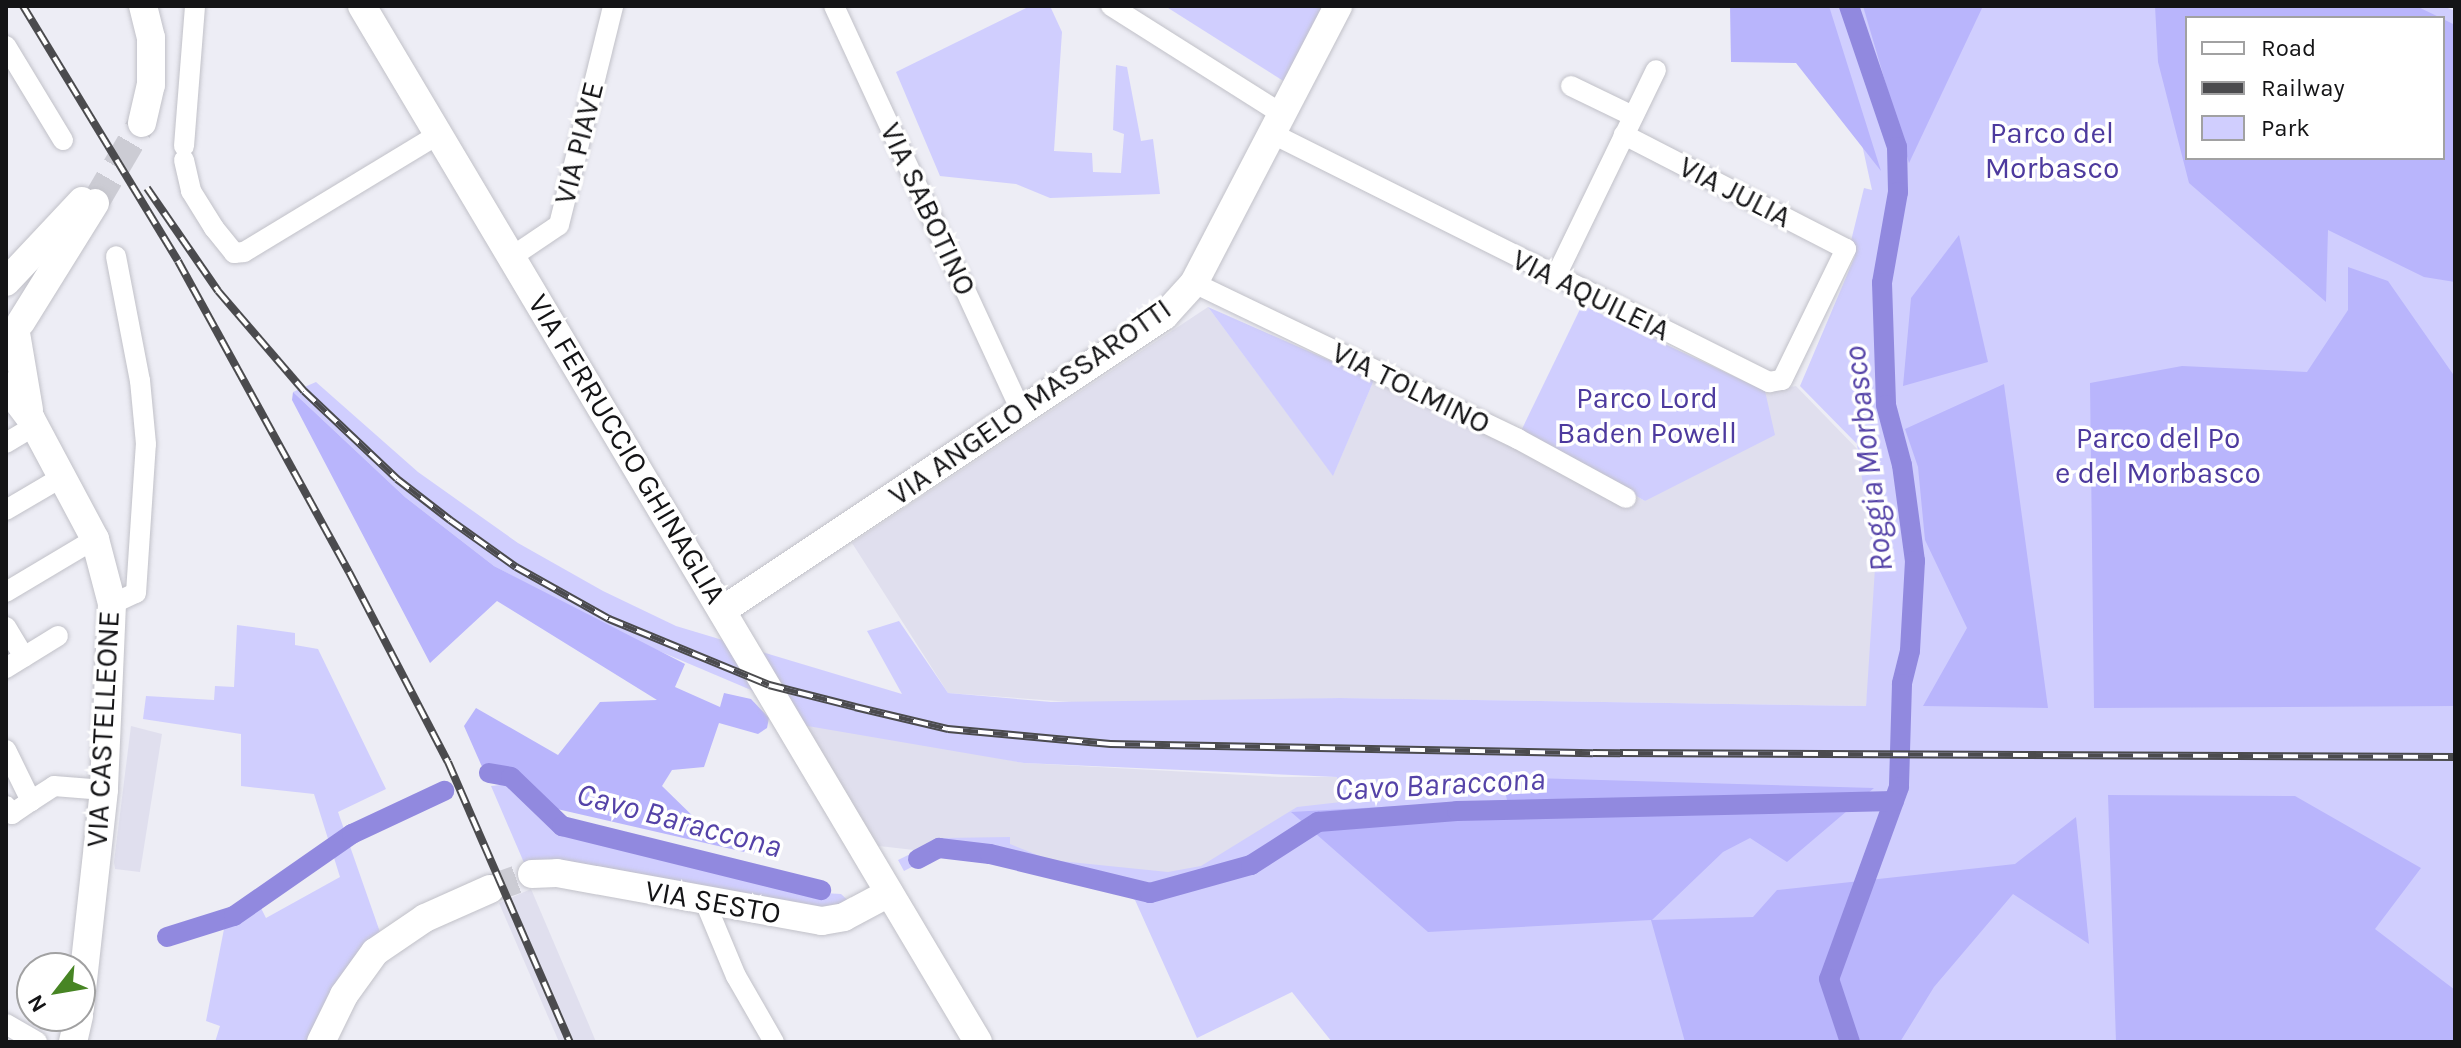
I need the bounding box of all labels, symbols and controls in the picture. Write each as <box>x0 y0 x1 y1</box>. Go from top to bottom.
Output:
legend <box>2185 16 2445 160</box>
text: Road <box>2261 34 2316 62</box>
text: Railway <box>2261 74 2345 102</box>
street label: VIA PIAVE <box>546 78 612 208</box>
text: Park <box>2261 114 2310 142</box>
park label: Parco del Morbasco <box>1985 115 2119 186</box>
street label: VIA SABOTINO <box>872 117 984 301</box>
street label: VIA JULIA <box>1673 148 1797 236</box>
street label: VIA AQUILEIA <box>1506 241 1676 349</box>
street label: VIA FERRUCCIO GHINAGLIA <box>520 288 734 610</box>
street label: VIA ANGELO MASSAROTTI <box>882 291 1178 513</box>
street label: VIA TOLMINO <box>1326 334 1496 442</box>
water label: Roggia Morbasco <box>1836 344 1902 574</box>
park label: Parco Lord Baden Powell <box>1557 380 1737 450</box>
park label: Parco del Po e del Morbasco <box>2055 420 2261 490</box>
street label: VIA CASTELLEONE <box>79 610 127 848</box>
water label: Cavo Baraccona <box>1334 760 1546 810</box>
water label: Cavo Baraccona <box>572 775 786 867</box>
street label: VIA SESTO <box>642 872 784 932</box>
north arrow <box>16 952 96 1032</box>
text: N <box>22 990 52 1017</box>

